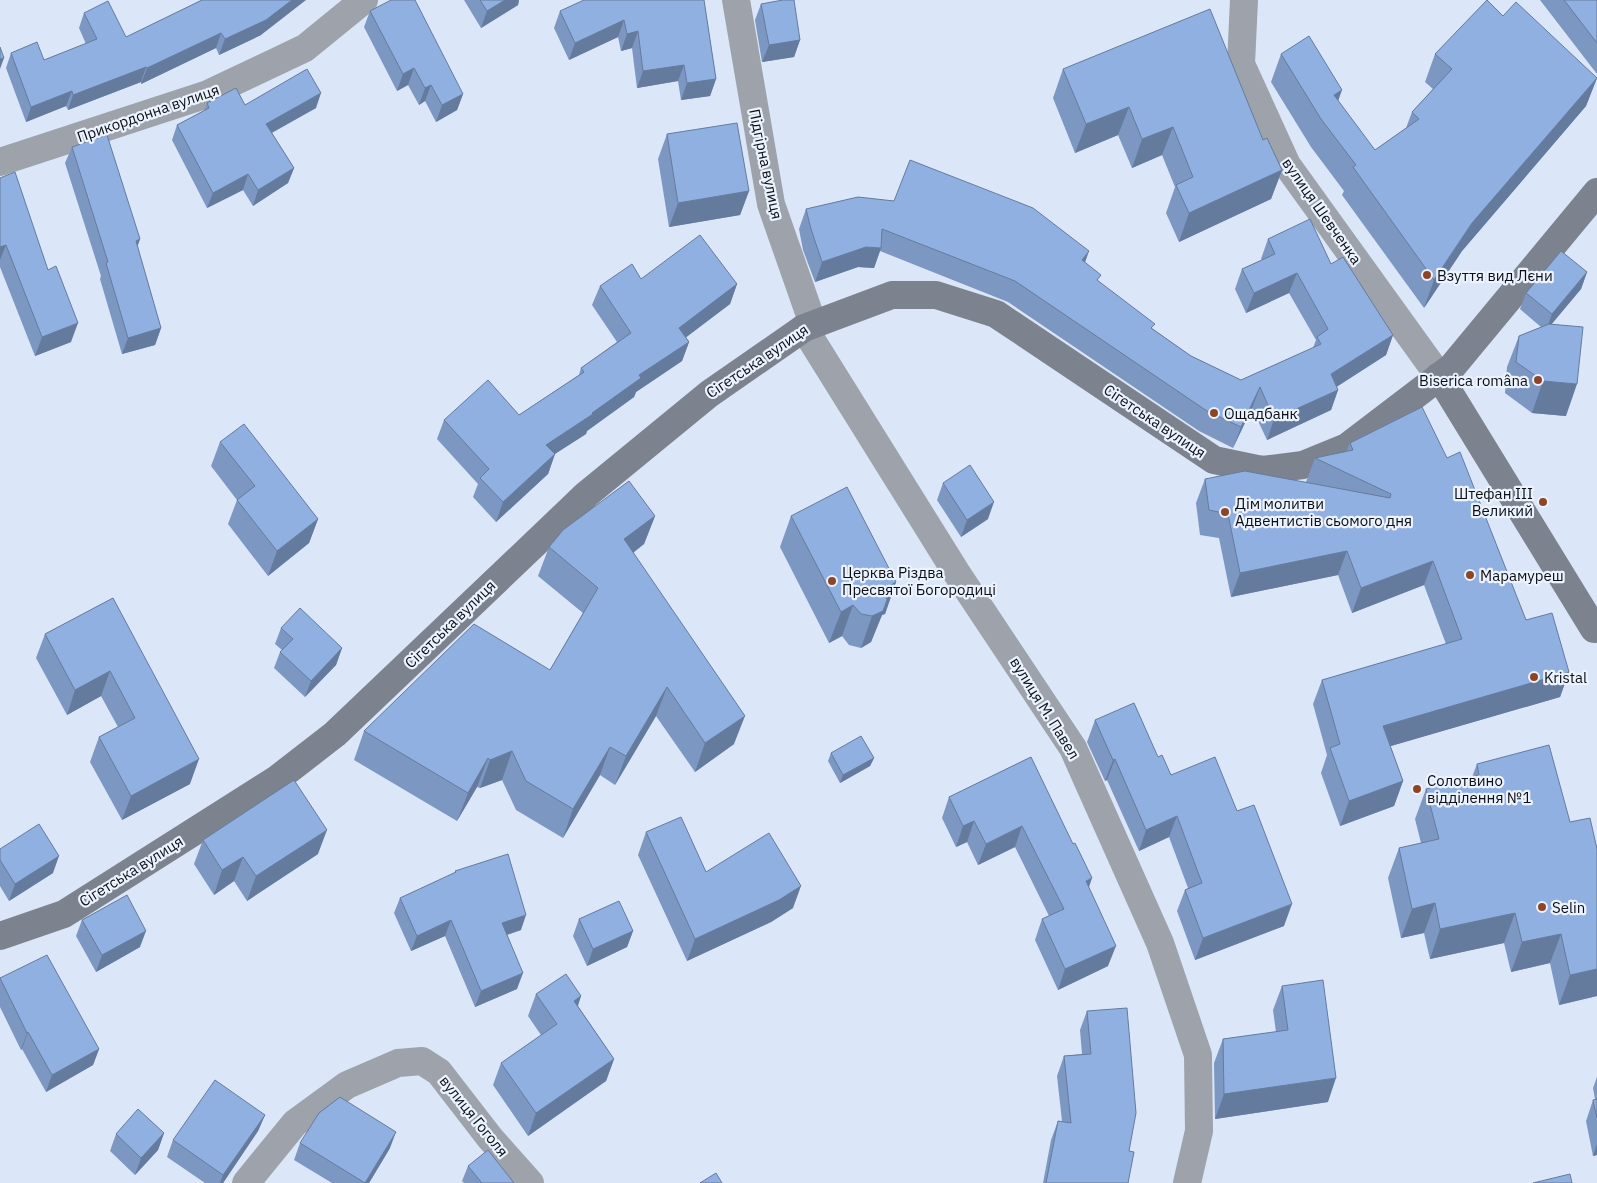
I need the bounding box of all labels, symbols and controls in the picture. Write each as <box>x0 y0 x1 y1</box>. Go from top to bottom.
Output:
street label: Прикордонна вулиця <box>74 80 222 146</box>
street label: Підгірна вулиця <box>745 107 787 221</box>
street label: вулиця Шевченка <box>1278 154 1366 268</box>
place label: Взуття вид Лєни <box>1437 266 1553 285</box>
marker: Взуття вид Лєни <box>1421 269 1433 281</box>
street label: Сігетська вулиця <box>702 320 812 402</box>
place label: Biserica româna <box>1419 371 1528 390</box>
marker: Biserica româna <box>1532 374 1544 386</box>
street label: Сігетська вулиця <box>1100 380 1210 462</box>
place label: Ощадбанк <box>1224 404 1298 423</box>
marker: Ощадбанк <box>1208 407 1220 419</box>
place label: Штефан III Великий <box>1454 484 1533 520</box>
place label: Дім молитви Адвентистів сьомого дня <box>1235 494 1412 530</box>
marker: Штефан III Великий <box>1537 496 1549 508</box>
marker: Дім молитви Адвентистів сьомого дня <box>1219 506 1231 518</box>
place label: Церква Різдва Пресвятої Богородиці <box>842 563 996 599</box>
place label: Марамуреш <box>1480 566 1564 585</box>
marker: Марамуреш <box>1464 569 1476 581</box>
marker: Церква Різдва Пресвятої Богородиці <box>826 575 838 587</box>
street label: Сігетська вулиця <box>401 576 499 672</box>
street label: вулиця М. Павел <box>1006 654 1084 762</box>
place label: Kristal <box>1544 668 1587 687</box>
marker: Kristal <box>1528 671 1540 683</box>
place label: Солотвино відділення №1 <box>1427 771 1531 807</box>
marker: Солотвино відділення №1 <box>1411 783 1423 795</box>
street label: Сігетська вулиця <box>75 831 187 911</box>
place label: Selin <box>1552 898 1585 917</box>
marker: Selin <box>1536 901 1548 913</box>
street label: вулиця Гоголя <box>436 1072 512 1160</box>

